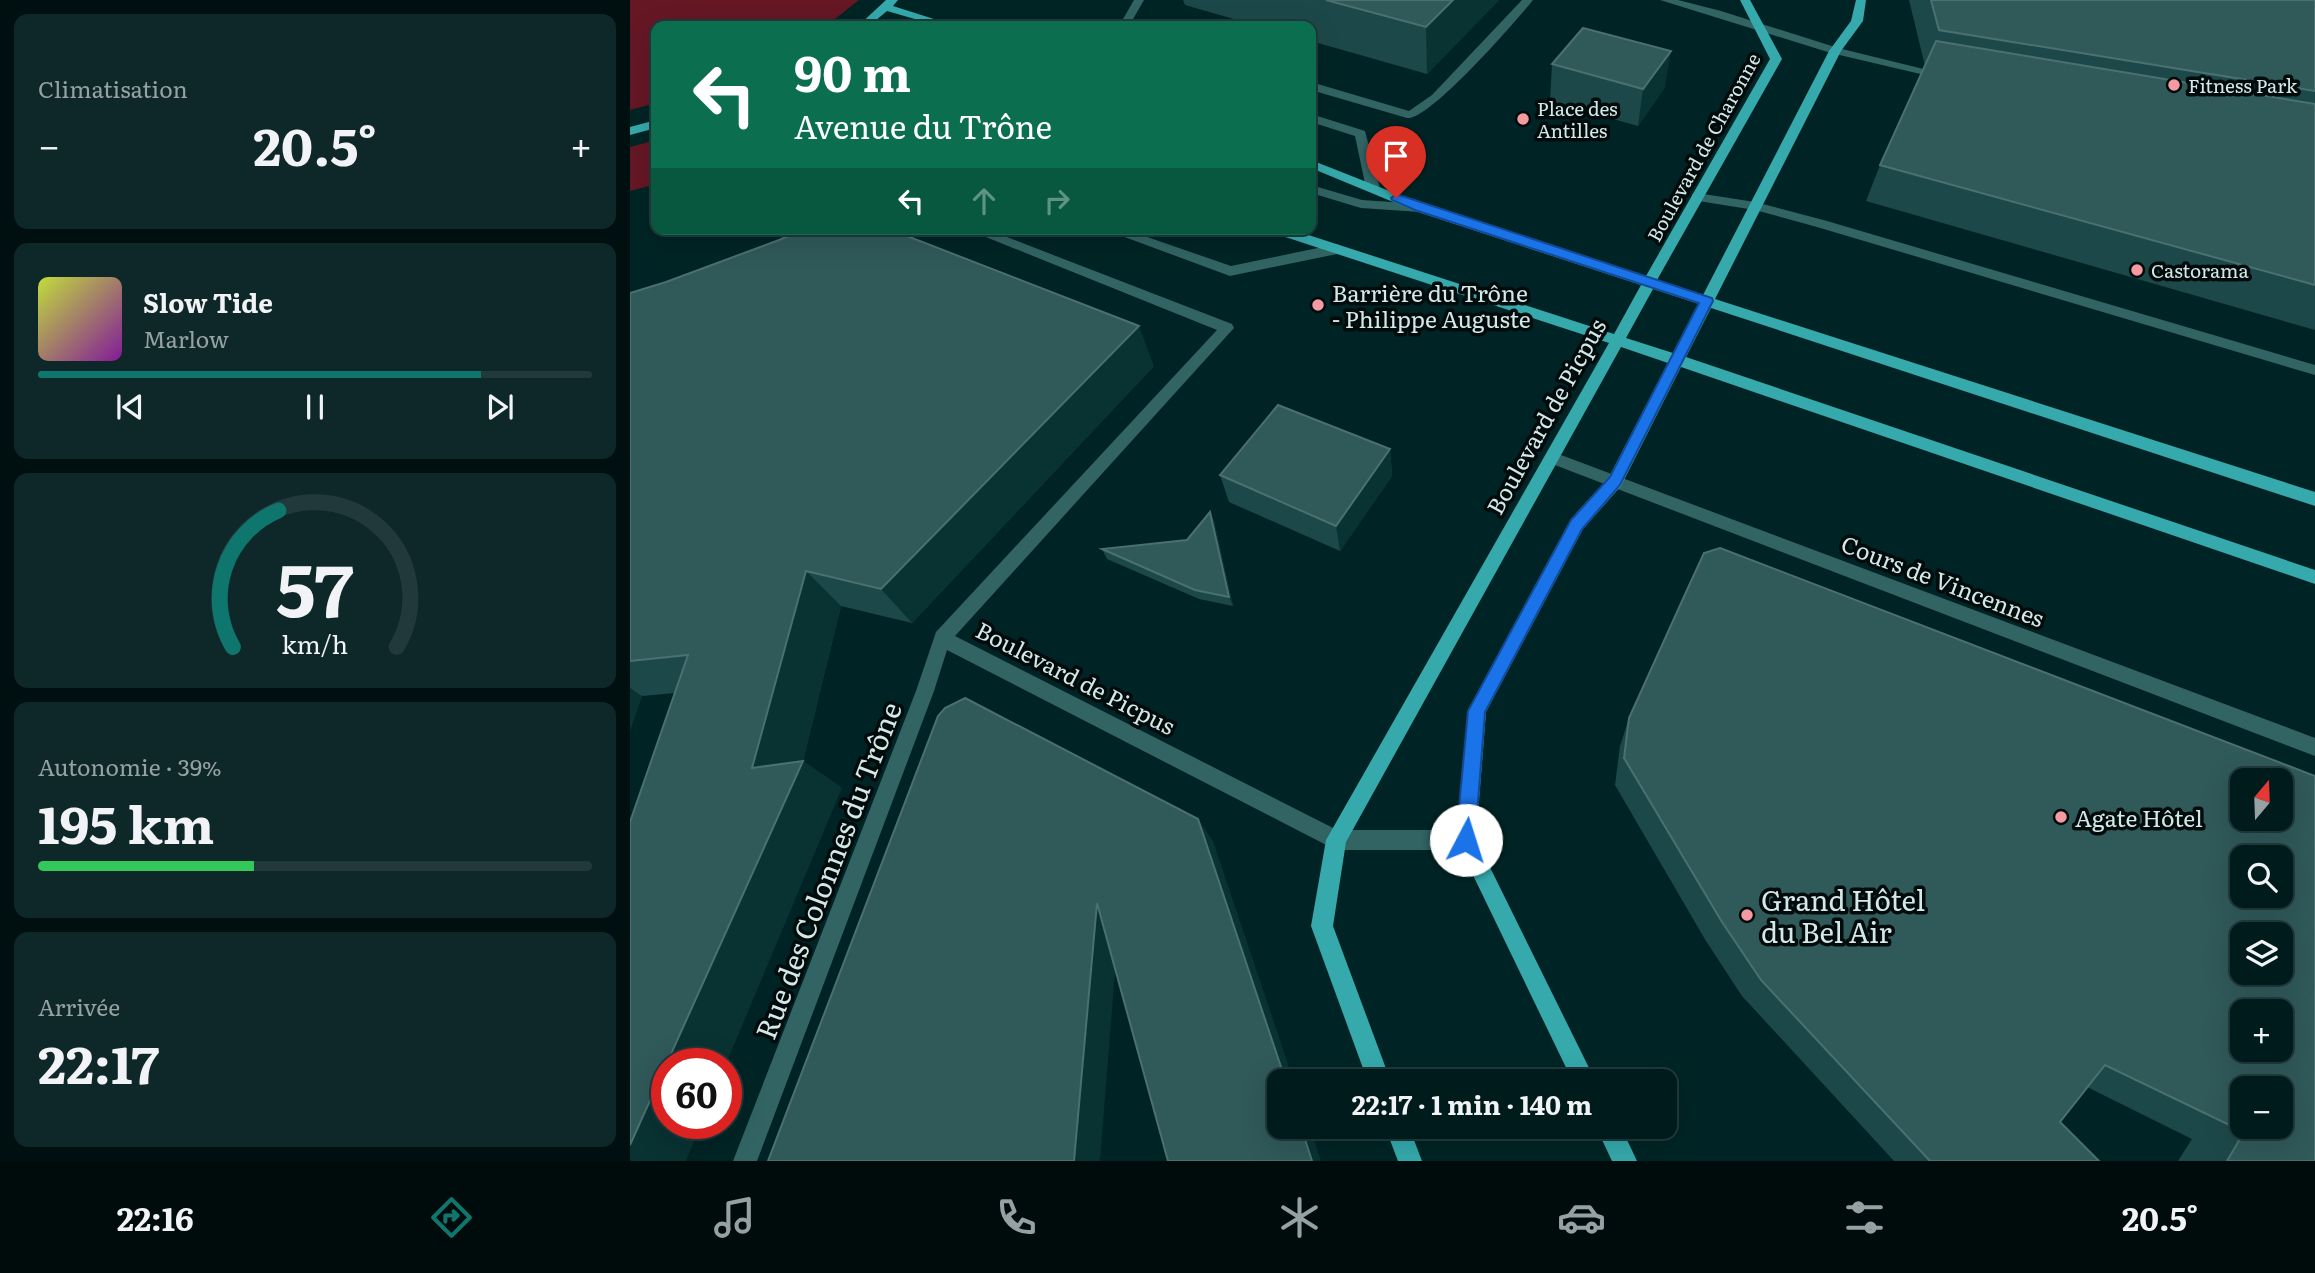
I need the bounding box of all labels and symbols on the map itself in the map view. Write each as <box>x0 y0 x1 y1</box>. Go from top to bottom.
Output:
street label: Boulevard de Charonne <box>1639 47 1767 246</box>
place label: Fitness Park <box>2188 71 2298 99</box>
marker: Fitness Park <box>2166 77 2182 93</box>
place label: Place des Antilles <box>1537 94 1618 144</box>
marker: Place des Antilles <box>1515 111 1531 127</box>
pin <box>1366 126 1426 198</box>
place label: Castorama <box>2151 256 2250 284</box>
marker: Castorama <box>2129 262 2145 278</box>
place label: Barrière du Trône - Philippe Auguste <box>1332 275 1531 335</box>
marker: Barrière du Trône - Philippe Auguste <box>1310 297 1326 313</box>
street label: Boulevard de Picpus <box>1477 312 1613 520</box>
street label: Cours de Vincennes <box>1837 526 2049 634</box>
street label: Boulevard de Picpus <box>971 612 1181 742</box>
street label: Rue des Colonnes du Trône <box>743 695 911 1045</box>
north arrow <box>2230 768 2292 831</box>
place label: Agate Hôtel <box>2075 800 2203 834</box>
position arrow <box>1429 803 1503 877</box>
marker: Agate Hôtel <box>2053 809 2069 825</box>
place label: Grand Hôtel du Bel Air <box>1761 878 1925 952</box>
marker: Grand Hôtel du Bel Air <box>1739 907 1755 923</box>
speed limit sign: 60 <box>651 1048 742 1139</box>

